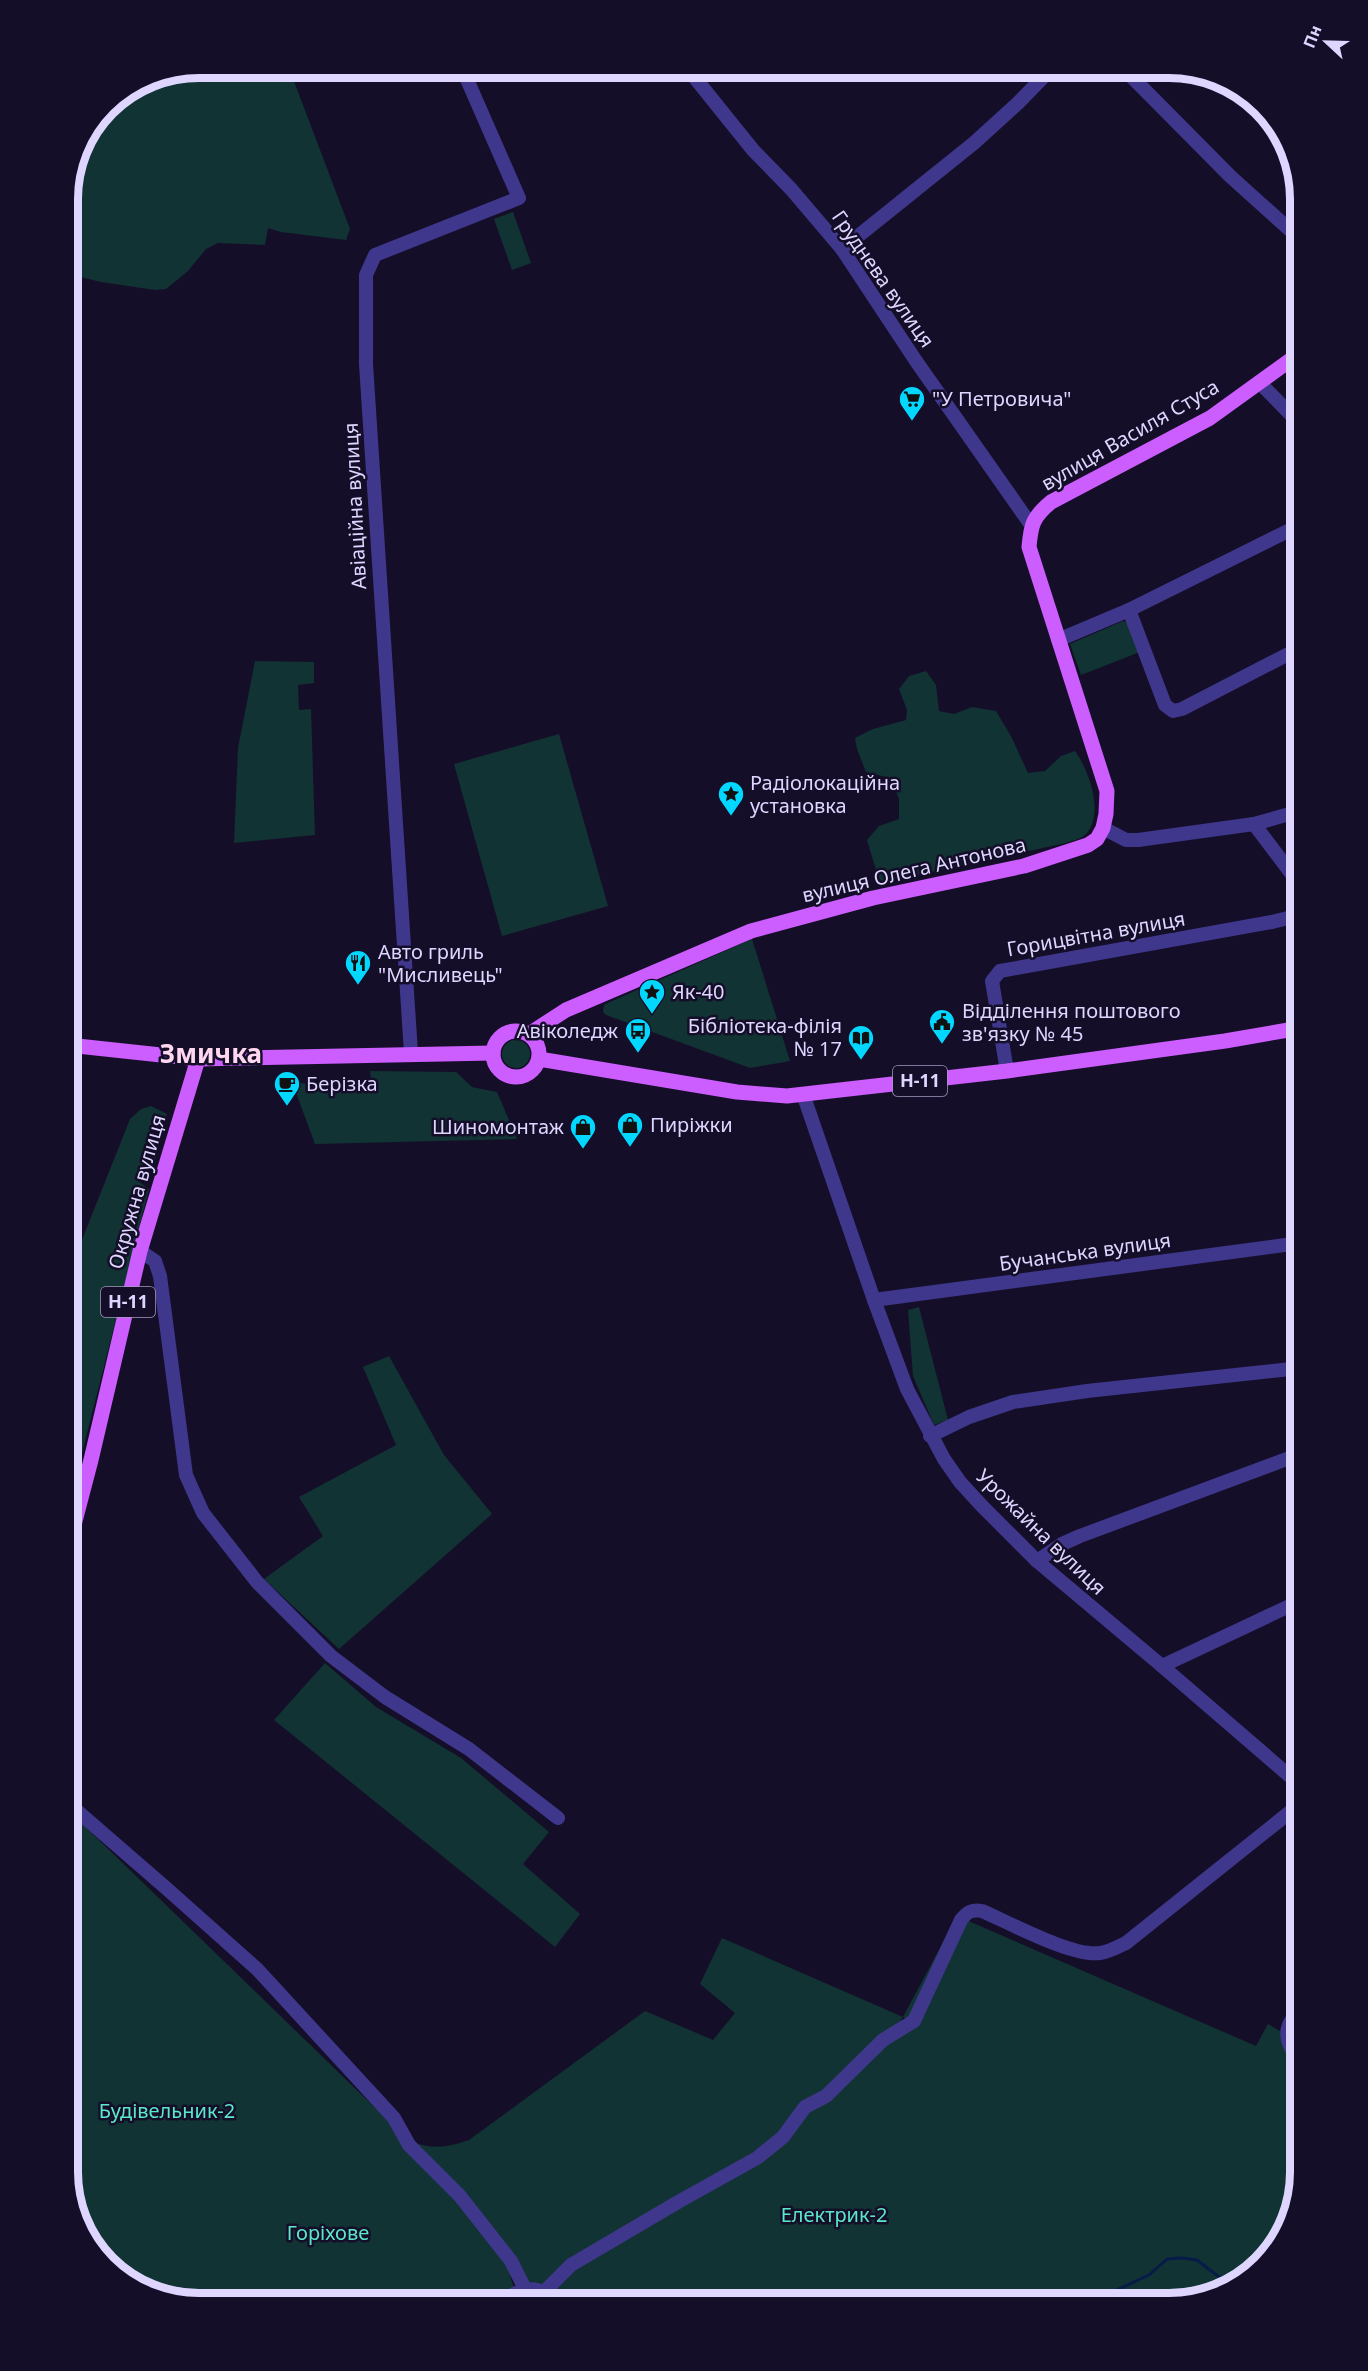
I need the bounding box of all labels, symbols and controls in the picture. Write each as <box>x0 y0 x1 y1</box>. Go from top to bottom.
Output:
north arrow <box>1296 12 1356 72</box>
text: Пн <box>1298 22 1327 51</box>
street label: Груднева вулиця <box>826 205 941 353</box>
street label: вулиця Василя Стуса <box>1036 373 1224 496</box>
supermarket icon: "У Петровича" <box>897 384 927 422</box>
place label: "У Петровича" <box>932 385 1071 412</box>
street label: Авіаційна вулиця <box>337 422 372 590</box>
place label: Радіолокаційна установка <box>750 769 900 819</box>
place icon: Радіолокаційна установка <box>716 779 746 817</box>
street label: вулиця Олега Антонова <box>799 831 1028 908</box>
street label: Горицвітна вулиця <box>1005 905 1187 962</box>
place label: Авто гриль "Мисливець" <box>378 938 503 988</box>
restaurant icon: Авто гриль "Мисливець" <box>343 948 373 986</box>
place icon: Як-40 <box>637 977 667 1015</box>
place label: Як-40 <box>672 978 725 1005</box>
place label: Відділення поштового зв'язку № 45 <box>962 997 1181 1047</box>
public building icon: Відділення поштового зв'язку № 45 <box>927 1007 957 1045</box>
place label: Бібліотека-філія № 17 <box>688 1012 842 1062</box>
bus stop icon: Авіколедж <box>623 1016 653 1054</box>
place label: Авіколедж <box>517 1017 619 1044</box>
library icon: Бібліотека-філія № 17 <box>846 1023 876 1061</box>
district label: Змичка <box>160 1035 262 1071</box>
road number: Н-11 <box>893 1066 947 1096</box>
cafe icon: Берізка <box>272 1069 302 1107</box>
place label: Берізка <box>306 1070 378 1097</box>
shop icon: Пиріжки <box>615 1110 645 1148</box>
street label: Окружна вулиця <box>102 1111 171 1272</box>
place label: Пиріжки <box>650 1111 733 1138</box>
shop icon: Шиномонтаж <box>568 1112 598 1150</box>
place label: Шиномонтаж <box>432 1113 565 1140</box>
street label: Бучанська вулиця <box>997 1226 1172 1277</box>
road number: Н-11 <box>101 1287 155 1317</box>
street label: Урожайна вулиця <box>971 1463 1112 1601</box>
park label: Будівельник-2 <box>99 2097 235 2124</box>
park label: Електрик-2 <box>781 2201 887 2228</box>
park label: Горіхове <box>287 2219 369 2246</box>

